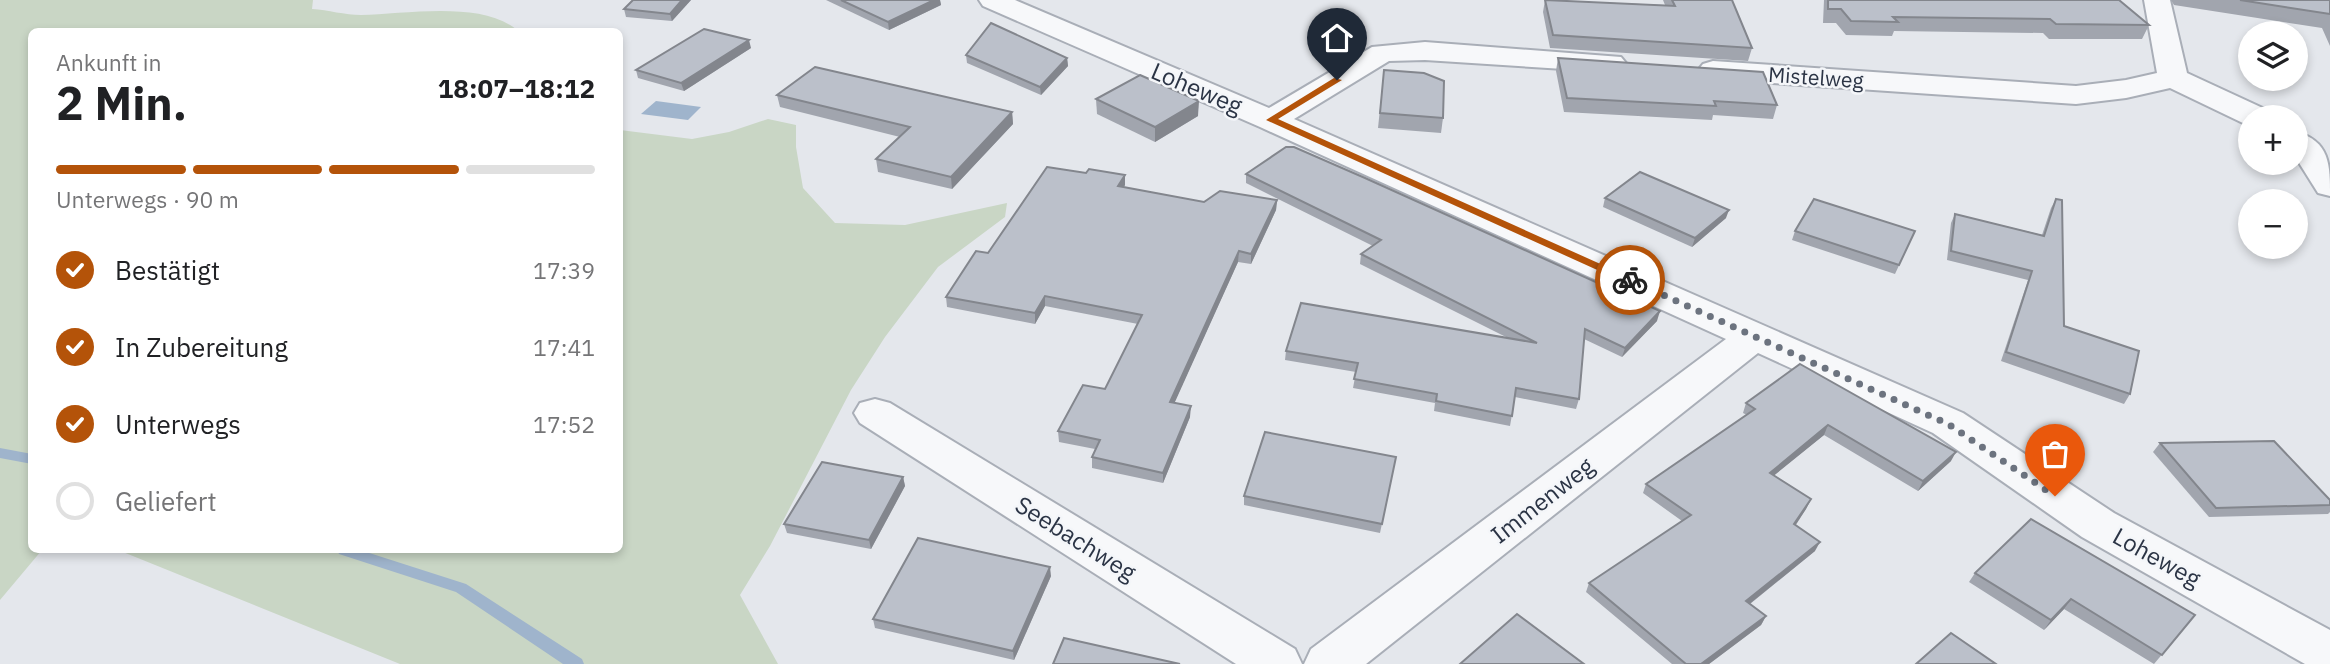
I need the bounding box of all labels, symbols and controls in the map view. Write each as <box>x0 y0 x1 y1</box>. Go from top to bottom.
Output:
pin <box>1307 8 1367 80</box>
icon: home <box>1318 19 1356 57</box>
map controls <box>2238 21 2308 259</box>
button: layers <box>2238 21 2308 91</box>
text: Ankunft in <box>56 47 162 77</box>
street label: Loheweg <box>1147 55 1248 122</box>
street label: Mistelweg <box>1767 60 1865 94</box>
text: 18:07–18:12 <box>438 71 595 105</box>
text: 2 Min. <box>56 73 187 133</box>
button: + <box>2238 105 2308 175</box>
text: Unterwegs · 90 m <box>56 184 239 214</box>
button: − <box>2238 189 2308 259</box>
courier <box>1595 245 1665 315</box>
icon: check <box>56 251 94 289</box>
text: Bestätigt <box>115 253 220 287</box>
text: 17:39 <box>533 255 595 285</box>
icon: bike <box>1611 261 1649 299</box>
icon: check <box>56 328 94 366</box>
text: In Zubereitung <box>115 330 288 364</box>
text: 17:41 <box>533 332 595 362</box>
icon: check <box>56 405 94 443</box>
text: Unterwegs <box>115 407 241 441</box>
text: 17:52 <box>533 409 595 439</box>
pin <box>2025 424 2085 496</box>
icon: bag <box>2036 435 2074 473</box>
street label: Immenweg <box>1484 450 1600 550</box>
text: Geliefert <box>115 484 217 518</box>
street label: Seebachweg <box>1010 488 1143 588</box>
street label: Loheweg <box>2107 520 2207 594</box>

